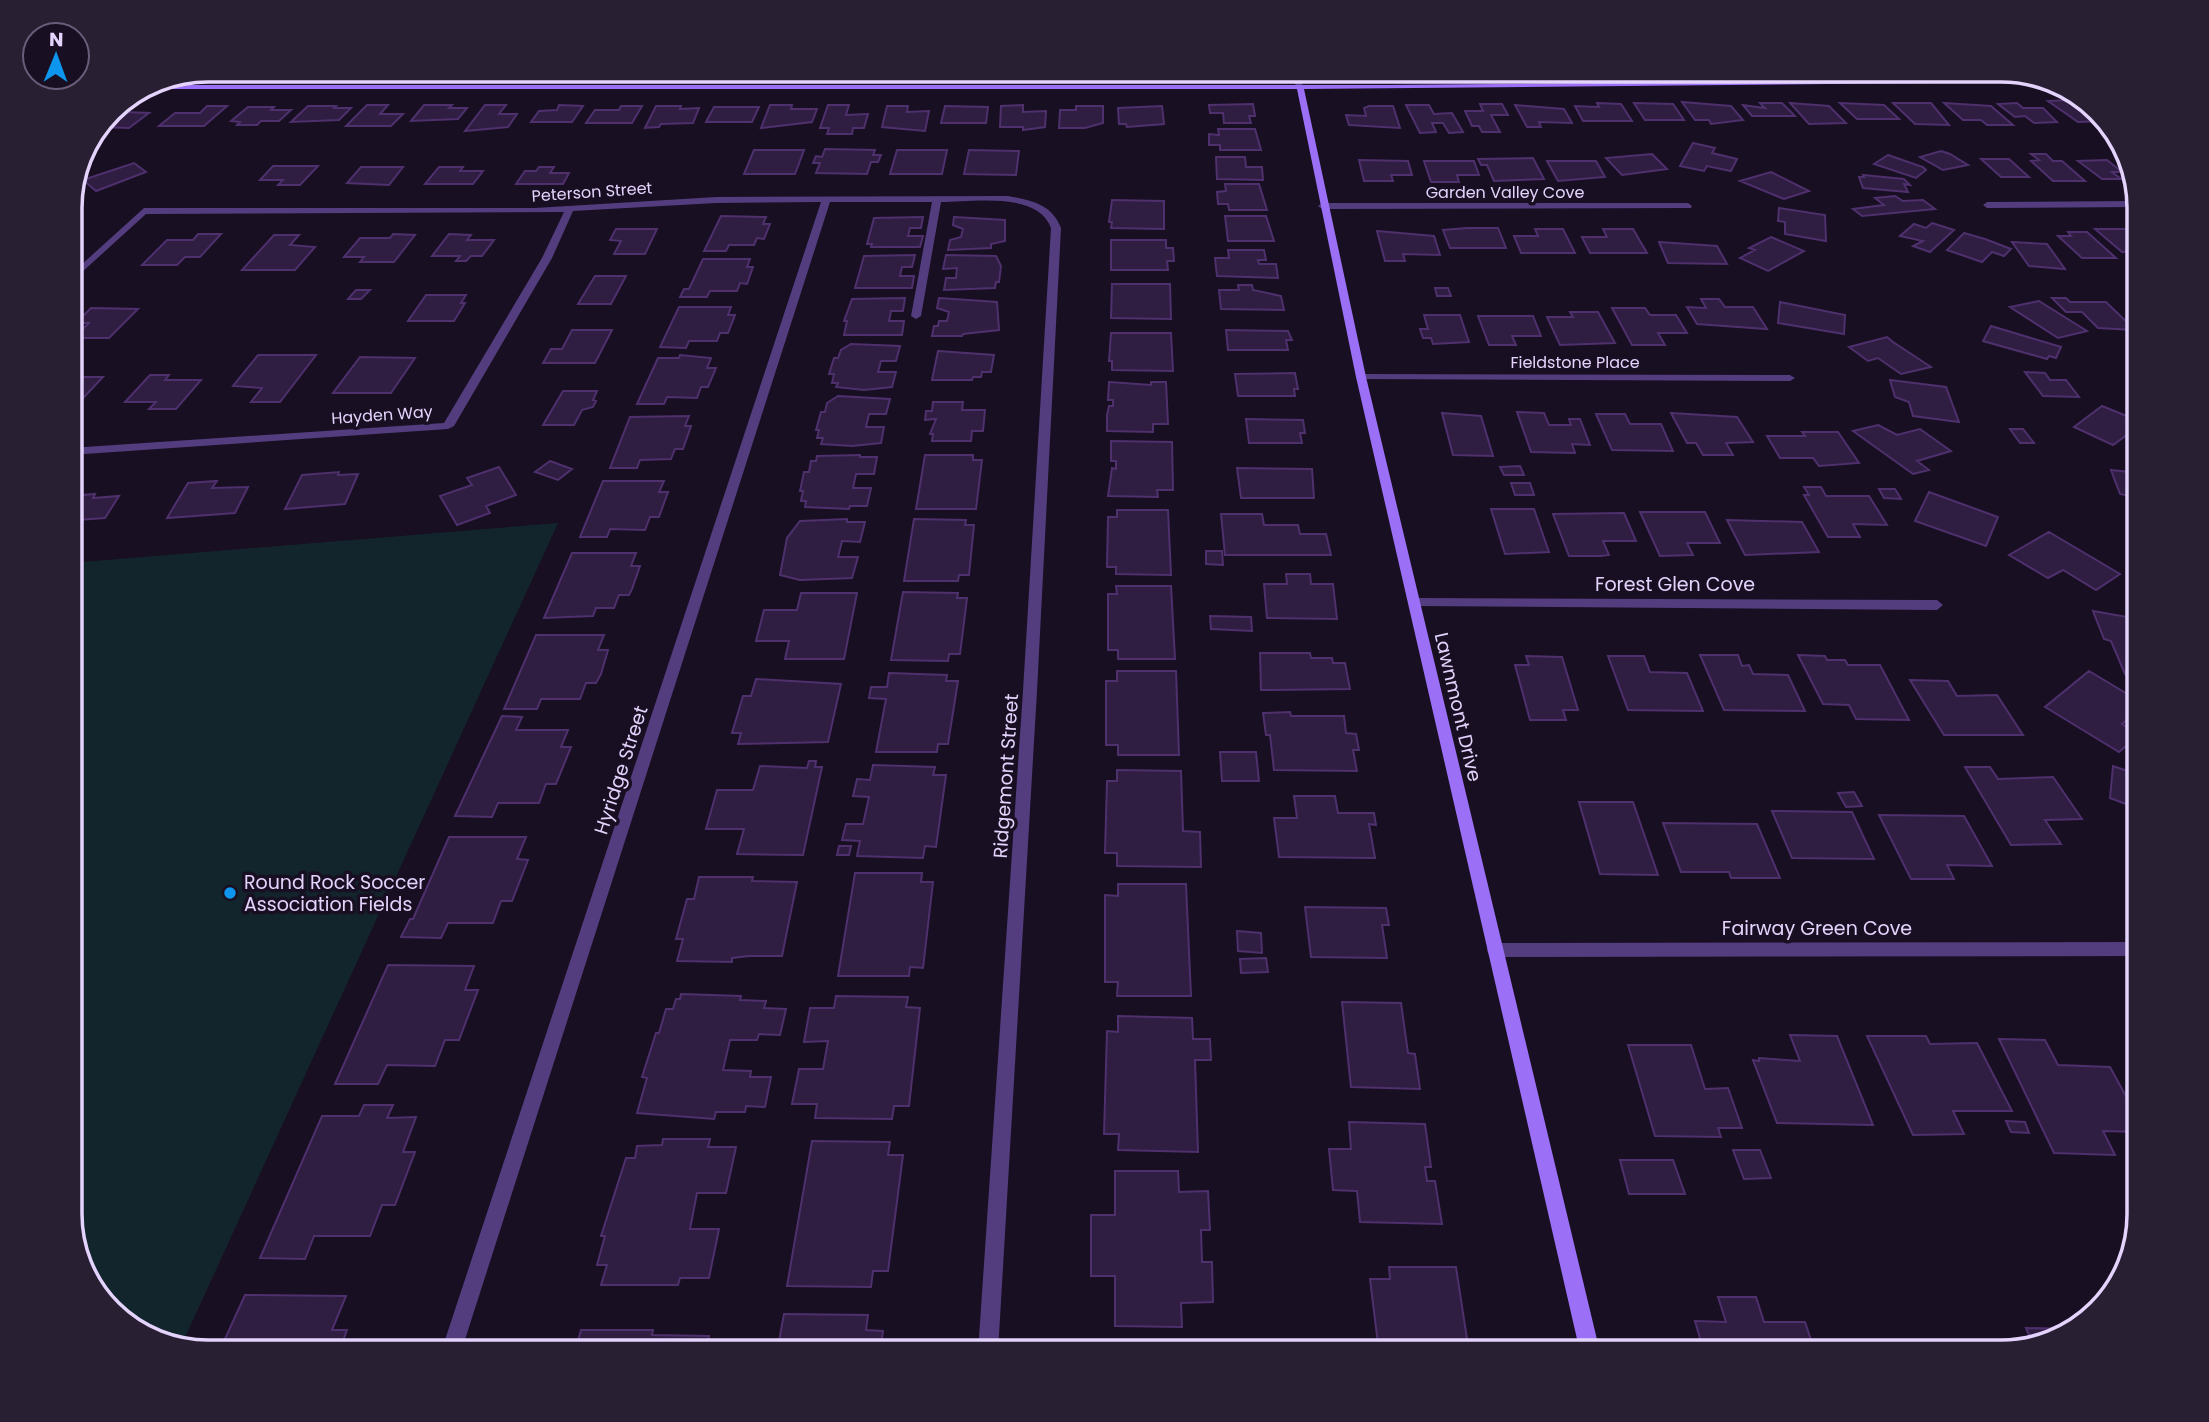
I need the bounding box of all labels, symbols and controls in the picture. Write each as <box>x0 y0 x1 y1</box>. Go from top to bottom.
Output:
north arrow <box>21 21 91 91</box>
text: N <box>49 26 64 53</box>
street label: Peterson Street <box>531 176 653 208</box>
street label: Garden Valley Cove <box>1426 181 1584 204</box>
street label: Fieldstone Place <box>1510 351 1640 374</box>
street label: Hayden Way <box>331 400 433 430</box>
street label: Forest Glen Cove <box>1595 571 1755 598</box>
street label: Lawnmont Drive <box>1428 630 1488 784</box>
street label: Ridgemont Street <box>987 693 1025 859</box>
street label: Hyridge Street <box>587 702 655 838</box>
place label: Round Rock Soccer Association Fields <box>244 869 425 918</box>
marker: Round Rock Soccer Association Fields <box>222 885 238 901</box>
street label: Fairway Green Cove <box>1722 915 1912 942</box>

